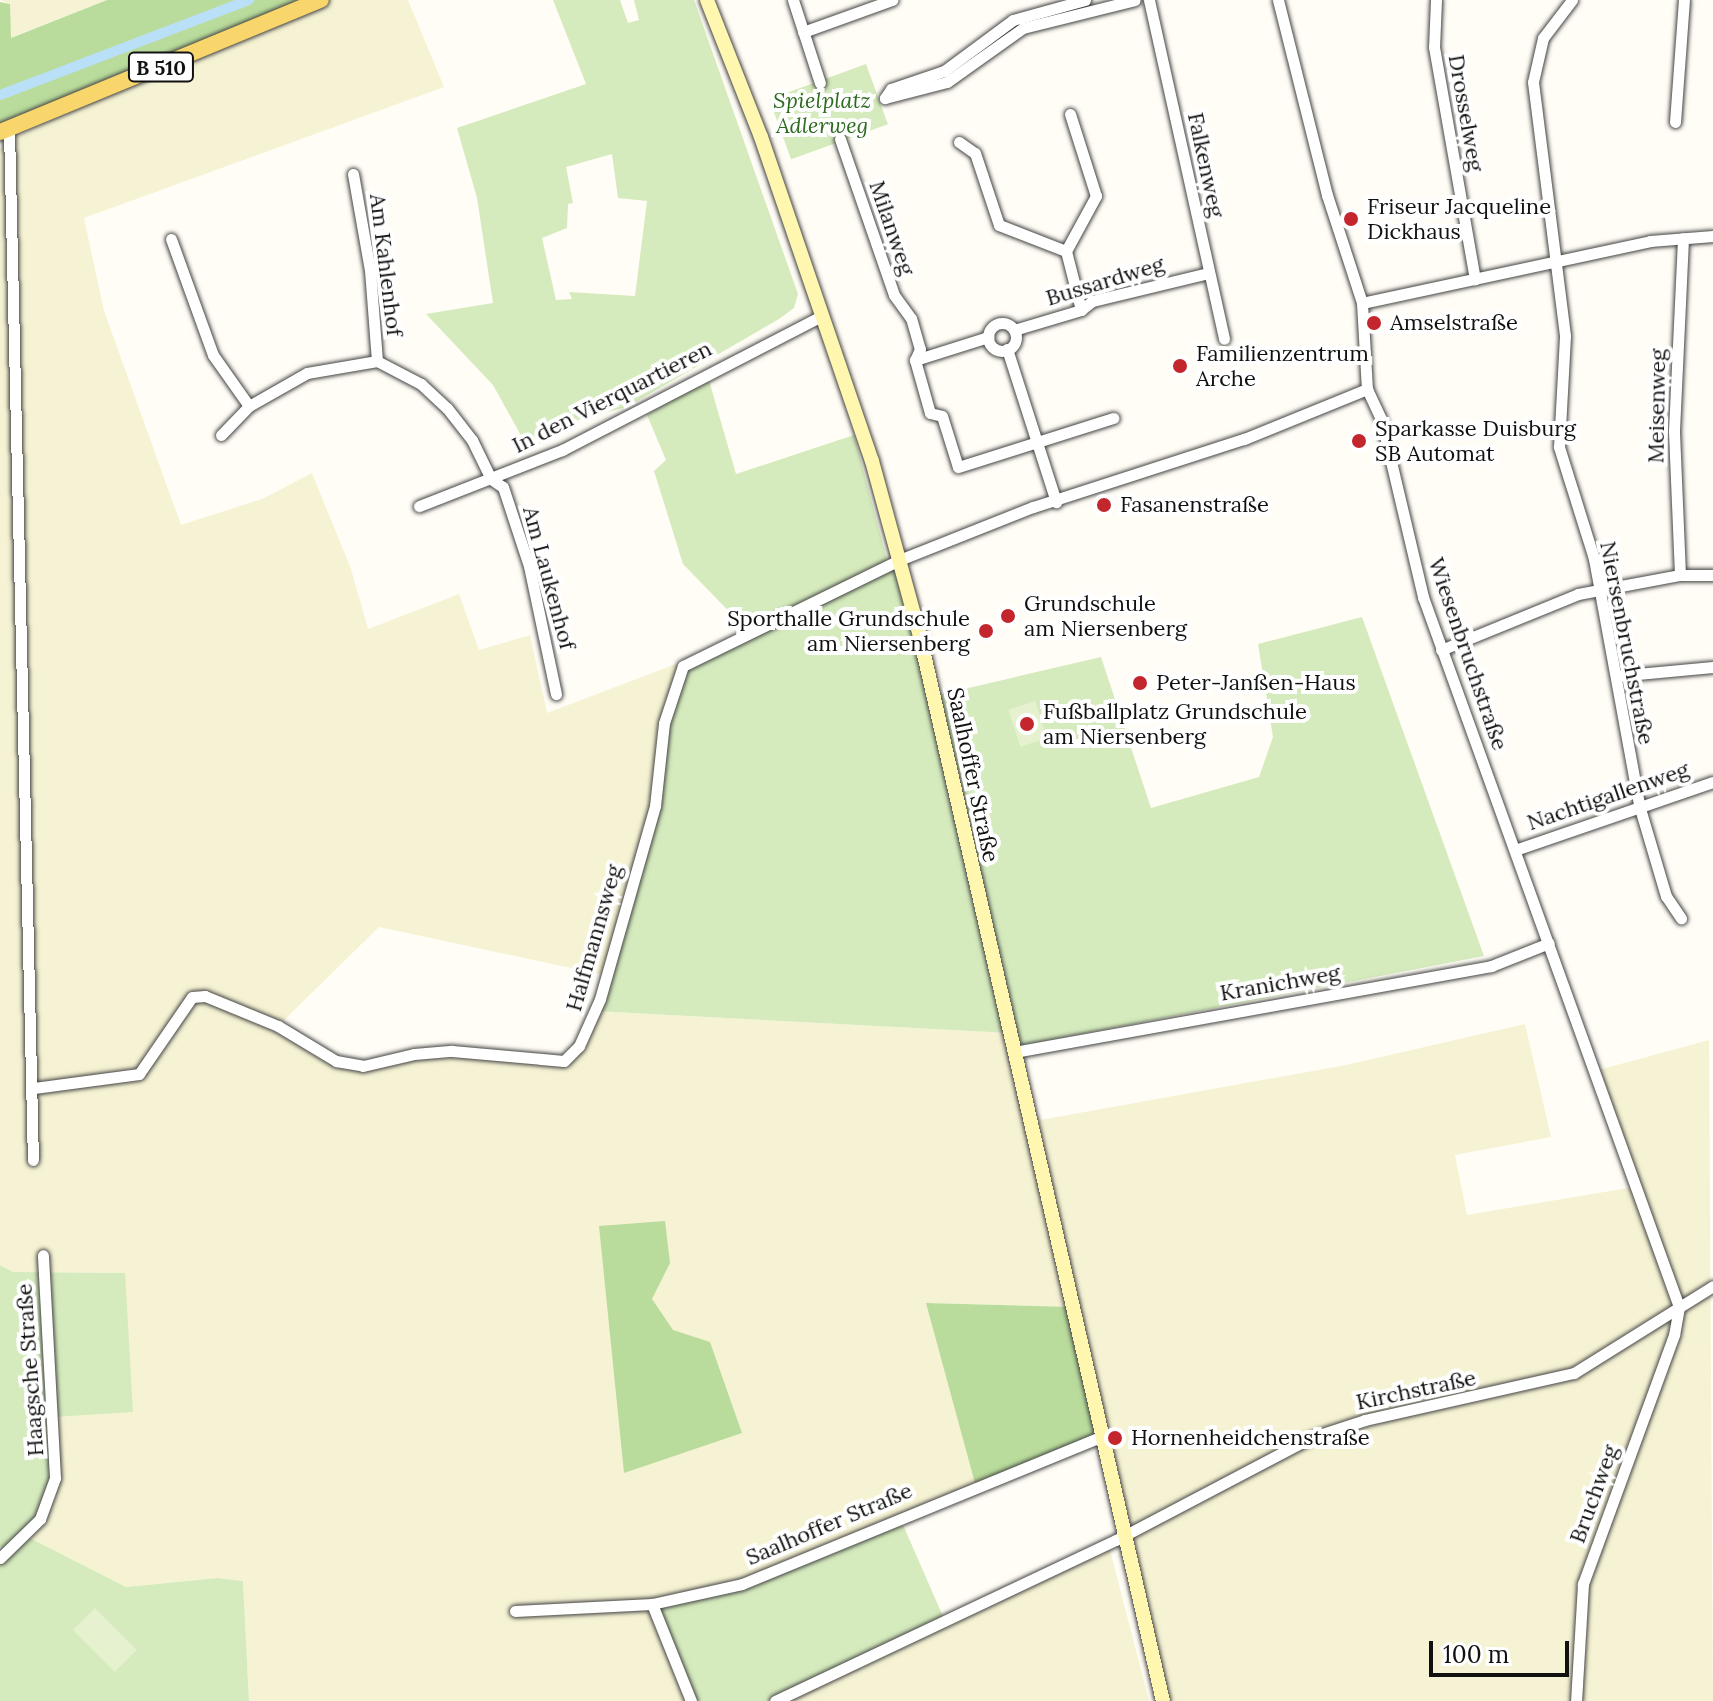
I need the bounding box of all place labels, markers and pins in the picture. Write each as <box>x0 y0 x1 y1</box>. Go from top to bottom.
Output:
place label: Friseur Jacqueline Dickhaus <box>1367 193 1551 244</box>
marker: Friseur Jacqueline Dickhaus <box>1342 210 1360 228</box>
place label: Amselstraße <box>1390 310 1518 336</box>
marker: Amselstraße <box>1365 314 1383 332</box>
place label: Familienzentrum Arche <box>1196 340 1369 392</box>
marker: Familienzentrum Arche <box>1171 357 1189 375</box>
place label: Sparkasse Duisburg SB Automat <box>1375 415 1576 466</box>
marker: Sparkasse Duisburg SB Automat <box>1350 432 1368 450</box>
place label: Fasanenstraße <box>1120 492 1269 518</box>
marker: Fasanenstraße <box>1095 496 1113 514</box>
place label: Grundschule am Niersenberg <box>1024 590 1187 642</box>
place label: Sporthalle Grundschule am Niersenberg <box>727 605 970 656</box>
marker: Grundschule am Niersenberg <box>999 607 1017 625</box>
marker: Sporthalle Grundschule am Niersenberg <box>977 622 995 640</box>
place label: Peter-Janßen-Haus <box>1156 670 1356 696</box>
marker: Peter-Janßen-Haus <box>1131 674 1149 692</box>
place label: Fußballplatz Grundschule am Niersenberg <box>1043 698 1307 750</box>
marker: Fußballplatz Grundschule am Niersenberg <box>1018 715 1036 733</box>
place label: Hornenheidchenstraße <box>1131 1425 1370 1451</box>
marker: Hornenheidchenstraße <box>1106 1429 1124 1447</box>

